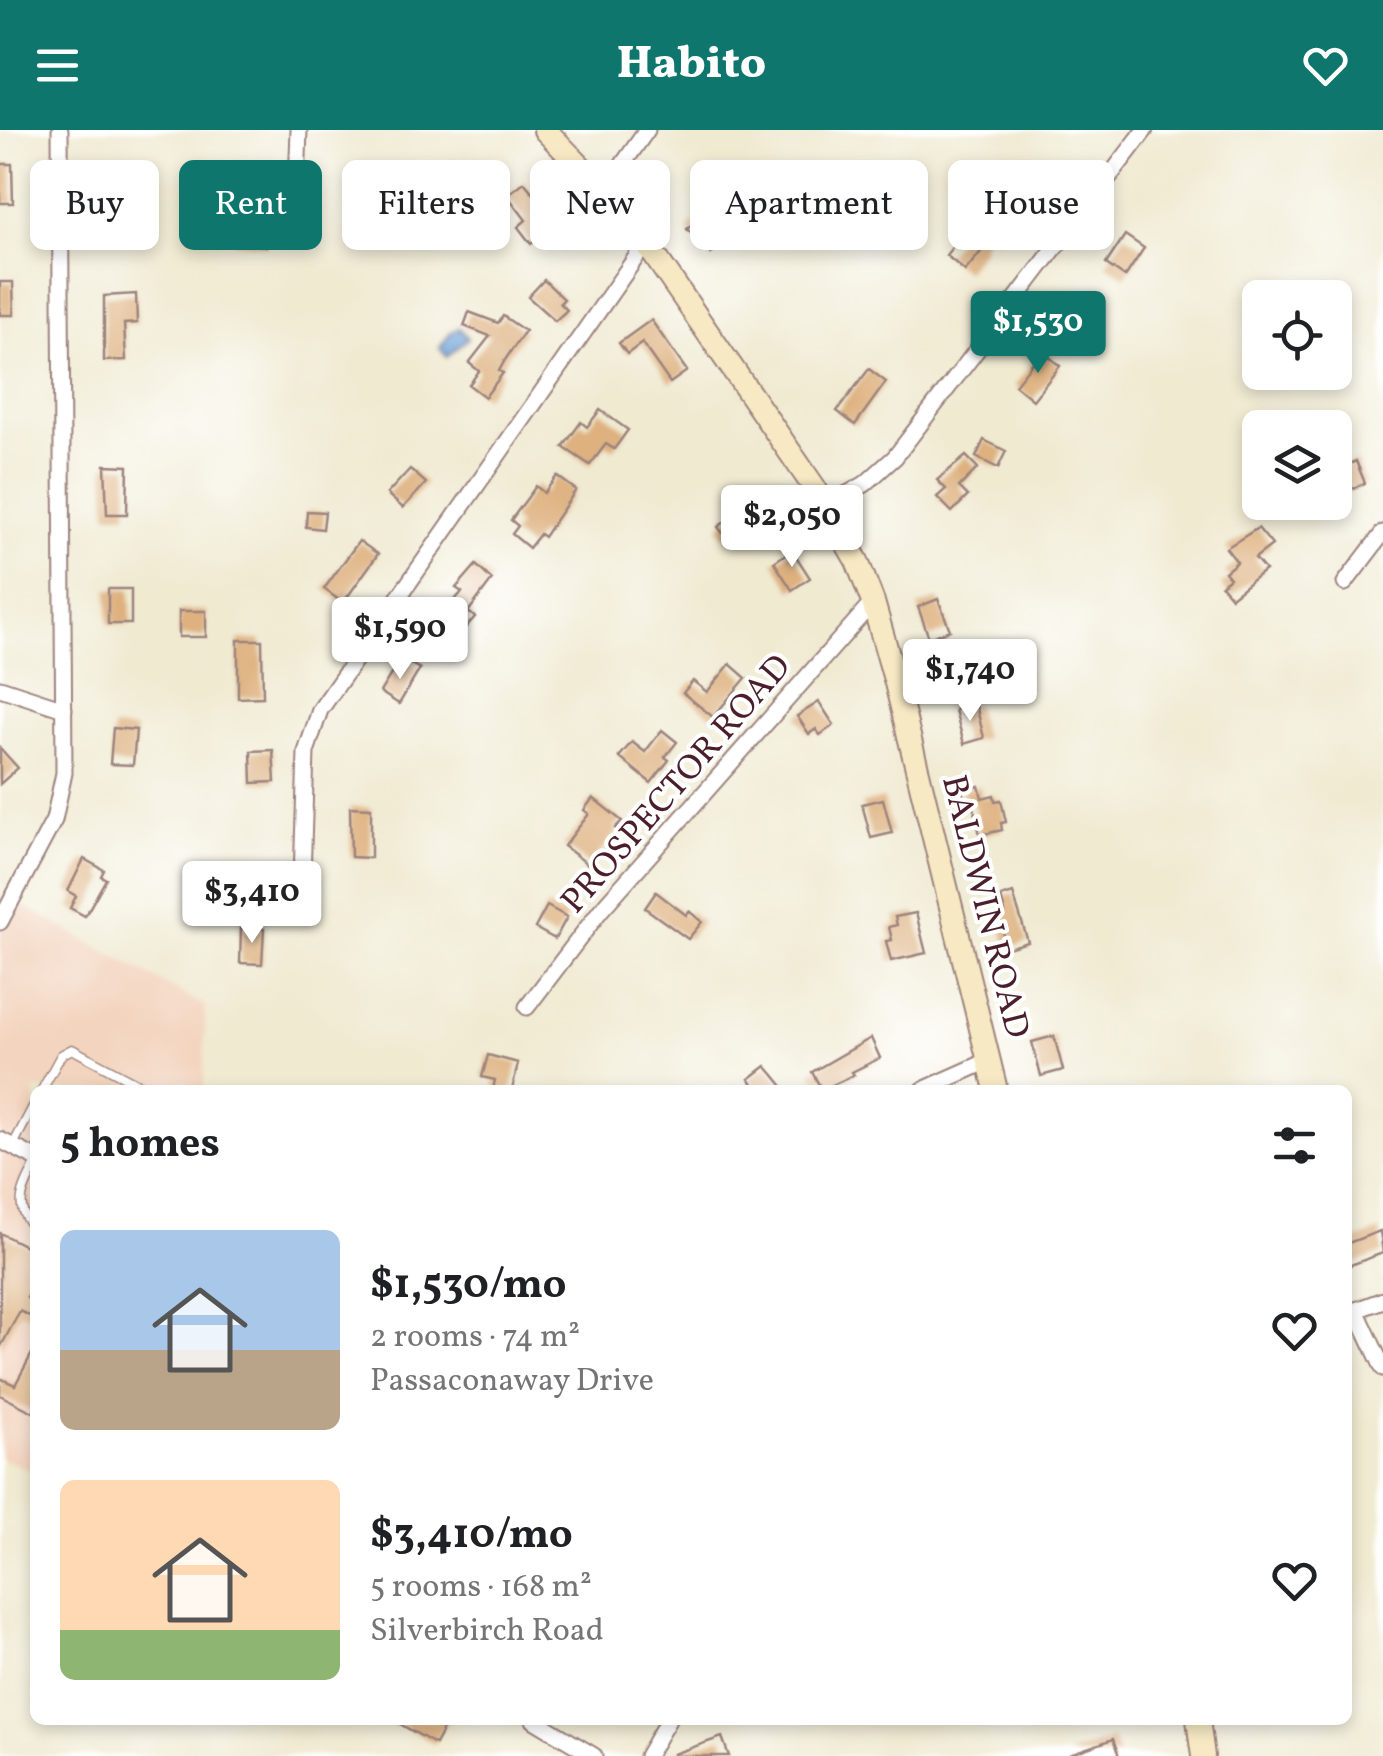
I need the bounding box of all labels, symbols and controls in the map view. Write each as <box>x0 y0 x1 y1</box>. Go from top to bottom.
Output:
text: Habito <box>617 34 766 97</box>
icon: menu <box>30 38 85 93</box>
icon: heart <box>1298 38 1353 93</box>
chip: Buy <box>30 160 159 250</box>
chip: Rent <box>179 160 322 250</box>
chip: Filters <box>342 160 510 250</box>
chip: New <box>530 160 670 250</box>
chip: Apartment <box>690 160 928 250</box>
chip: House <box>948 160 1114 250</box>
map controls <box>1242 280 1352 520</box>
button: locate <box>1242 280 1352 390</box>
pin: $1,530 <box>957 291 1119 376</box>
text: $1,530 <box>993 301 1083 345</box>
button: layers <box>1242 410 1352 520</box>
pin: $2,050 <box>711 485 873 570</box>
text: $2,050 <box>743 495 841 539</box>
pin: $1,590 <box>319 597 481 682</box>
text: $1,590 <box>354 607 446 651</box>
pin: $1,740 <box>889 639 1051 724</box>
street label: PROSPECTOR ROAD <box>551 645 803 925</box>
text: $1,740 <box>925 649 1015 693</box>
street label: BALDWIN ROAD <box>928 770 1040 1043</box>
pin: $3,410 <box>171 861 333 946</box>
text: $3,410 <box>204 871 300 915</box>
text: 5 homes <box>60 1116 220 1175</box>
icon: filters <box>1267 1118 1322 1173</box>
text: $1,530/mo <box>370 1257 566 1316</box>
icon: home <box>140 1270 260 1390</box>
icon: heart <box>1267 1303 1322 1358</box>
text: 2 rooms · 74 m² <box>370 1316 580 1360</box>
text: Passaconaway Drive <box>370 1360 654 1404</box>
text: $3,410/mo <box>370 1507 573 1566</box>
icon: home <box>140 1520 260 1640</box>
icon: heart <box>1267 1553 1322 1608</box>
text: 5 rooms · 168 m² <box>370 1566 592 1610</box>
text: Silverbirch Road <box>370 1610 604 1654</box>

